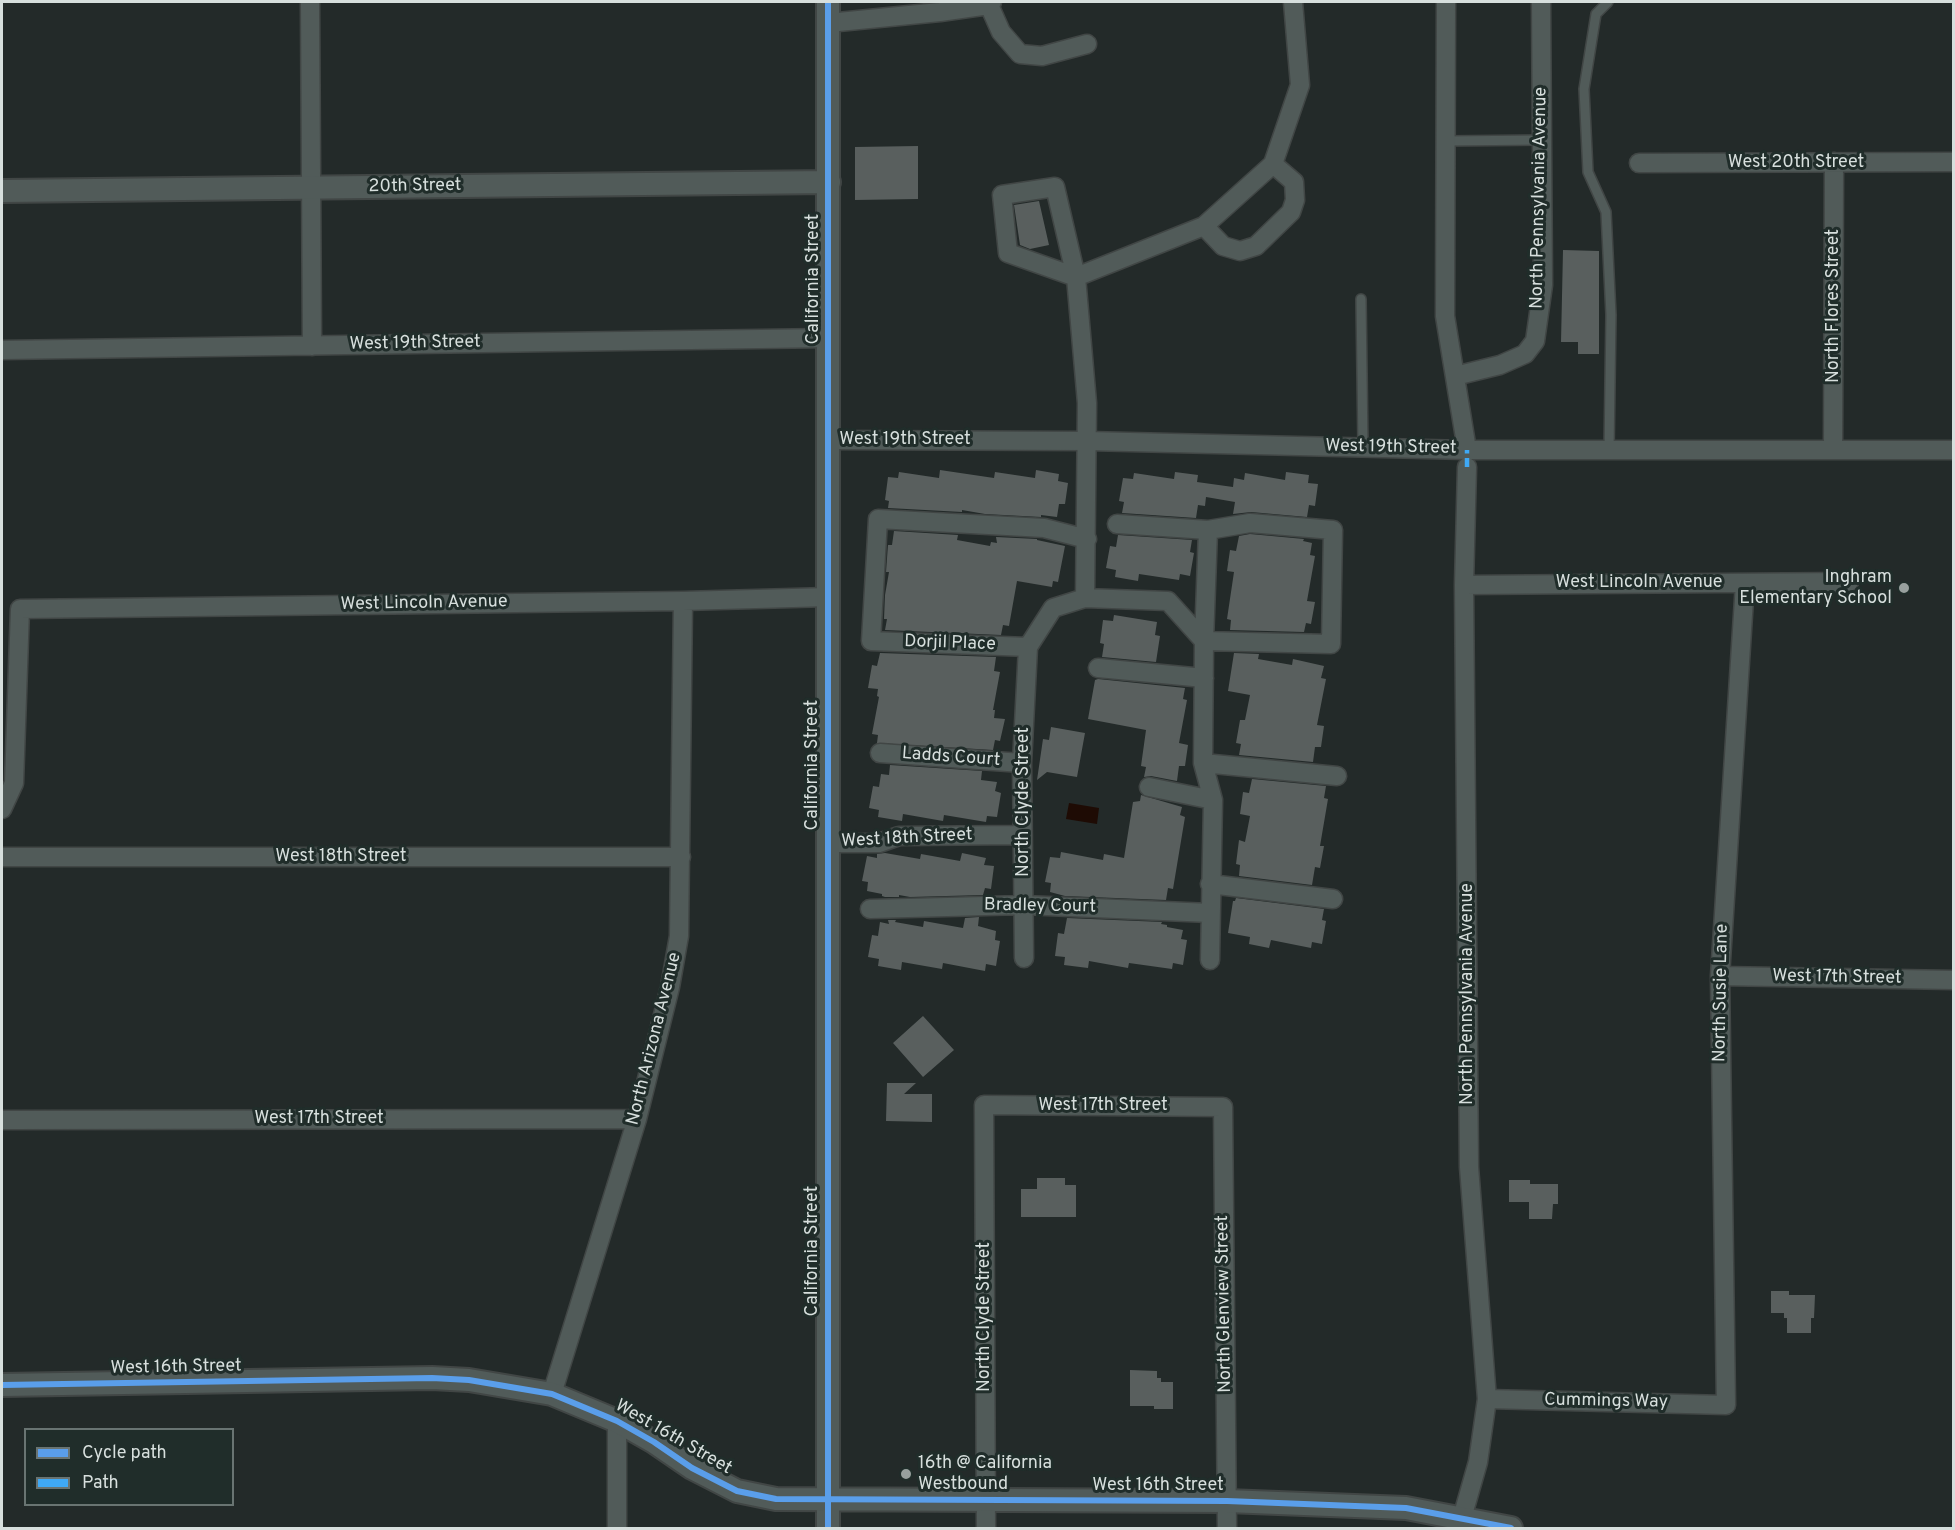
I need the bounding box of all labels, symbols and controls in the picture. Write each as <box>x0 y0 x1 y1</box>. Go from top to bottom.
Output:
street label: North Pennsylvania Avenue <box>1527 87 1553 309</box>
street label: West 20th Street <box>1728 152 1864 174</box>
street label: 20th Street <box>368 175 462 199</box>
street label: California Street <box>803 214 825 344</box>
street label: North Flores Street <box>1823 229 1845 383</box>
street label: West 19th Street <box>349 332 481 356</box>
street label: West 19th Street <box>839 429 971 451</box>
street label: West 19th Street <box>1325 436 1457 460</box>
place label: Inghram Elementary School <box>1739 567 1892 610</box>
street label: West Lincoln Avenue <box>1555 572 1723 594</box>
marker: Inghram Elementary School <box>1897 581 1911 595</box>
street label: West Lincoln Avenue <box>340 592 508 616</box>
street label: Dorjil Place <box>904 632 996 656</box>
street label: California Street <box>802 700 824 830</box>
street label: North Clyde Street <box>1013 727 1035 877</box>
street label: Ladds Court <box>901 744 1001 772</box>
street label: West 18th Street <box>841 825 973 853</box>
street label: West 18th Street <box>275 846 407 868</box>
street label: North Pennsylvania Avenue <box>1457 883 1479 1105</box>
street label: Bradley Court <box>984 895 1096 919</box>
street label: North Susie Lane <box>1710 924 1734 1062</box>
street label: North Arizona Avenue <box>623 950 687 1128</box>
street label: West 17th Street <box>1772 966 1902 990</box>
street label: West 17th Street <box>1038 1095 1168 1117</box>
street label: West 17th Street <box>254 1108 384 1130</box>
street label: California Street <box>802 1186 824 1316</box>
street label: North Glenview Street <box>1213 1215 1237 1393</box>
street label: North Clyde Street <box>974 1242 996 1392</box>
street label: West 16th Street <box>110 1356 242 1380</box>
street label: Cummings Way <box>1544 1390 1668 1414</box>
street label: West 16th Street <box>611 1396 735 1480</box>
legend <box>24 1428 234 1506</box>
text: Cycle path <box>82 1442 167 1465</box>
place label: 16th @ California Westbound <box>918 1453 1052 1496</box>
marker: 16th @ California Westbound <box>899 1467 913 1481</box>
text: Path <box>82 1472 119 1495</box>
street label: West 16th Street <box>1092 1475 1224 1497</box>

